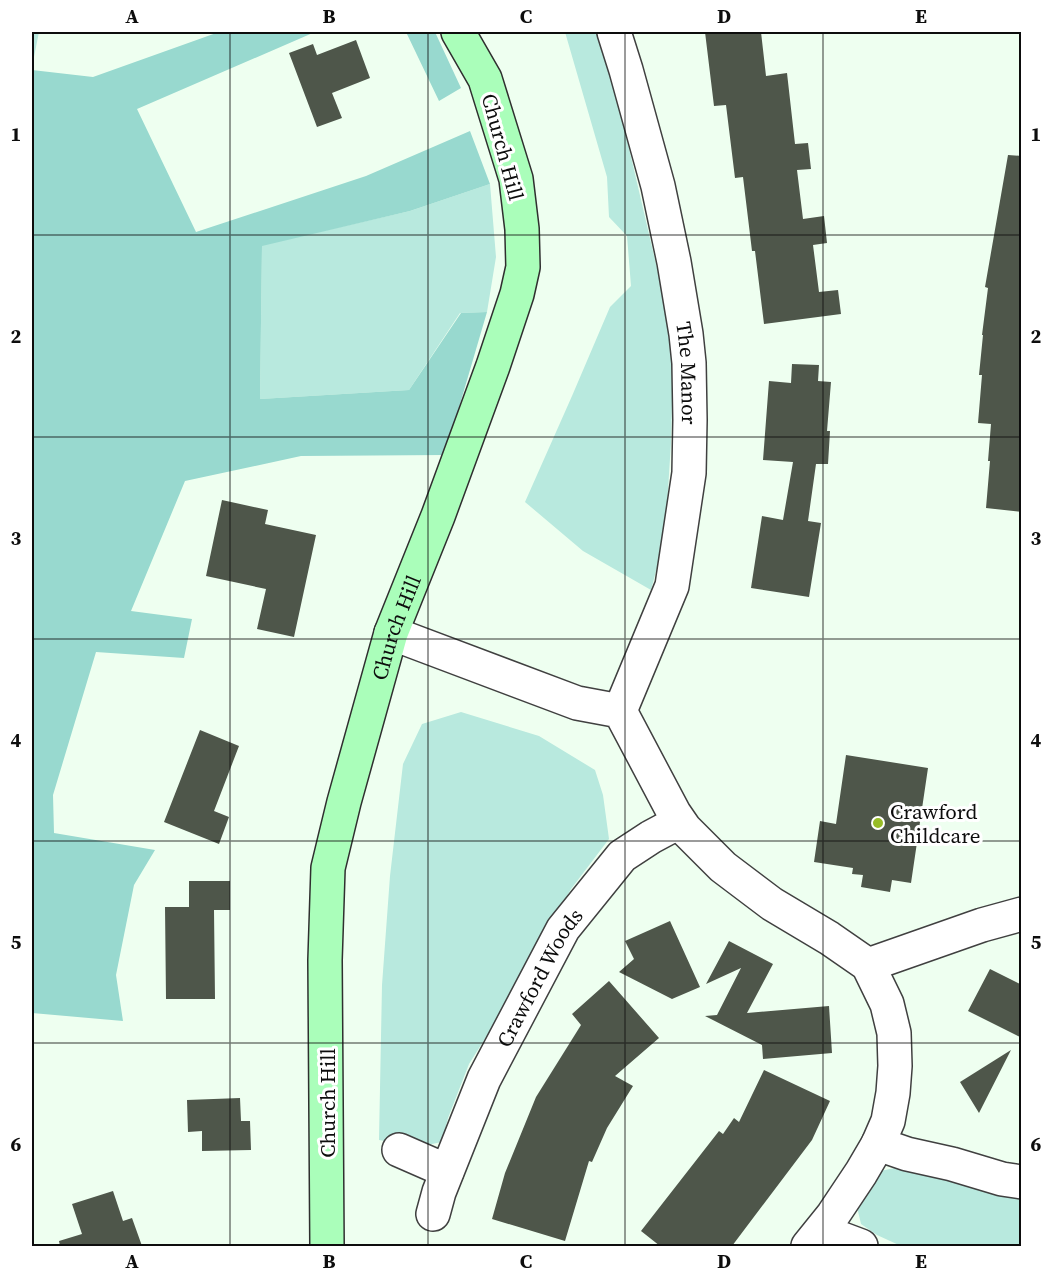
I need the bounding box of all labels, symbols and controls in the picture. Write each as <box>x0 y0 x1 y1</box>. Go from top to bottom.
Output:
text: A <box>125 2 139 30</box>
text: B <box>322 2 336 30</box>
text: C <box>520 2 532 30</box>
text: D <box>717 2 731 30</box>
text: E <box>915 2 927 30</box>
street label: Church Hill <box>475 90 531 204</box>
text: 1 <box>11 120 21 148</box>
text: 1 <box>1031 120 1041 148</box>
street label: The Manor <box>670 319 705 425</box>
text: 2 <box>11 322 22 350</box>
text: 2 <box>1031 322 1042 350</box>
text: 3 <box>11 524 22 552</box>
text: 3 <box>1031 524 1042 552</box>
street label: Church Hill <box>364 571 427 683</box>
text: 4 <box>11 726 22 754</box>
text: 4 <box>1031 726 1042 754</box>
place label: Crawford Childcare <box>890 797 981 850</box>
marker: Crawford Childcare <box>871 816 885 830</box>
street label: Crawford Woods <box>489 902 589 1052</box>
text: 5 <box>11 928 22 956</box>
text: 5 <box>1031 928 1042 956</box>
street label: Church Hill <box>313 1048 342 1158</box>
text: 6 <box>11 1130 22 1158</box>
text: 6 <box>1031 1130 1042 1158</box>
text: A <box>125 1247 139 1275</box>
text: B <box>322 1247 336 1275</box>
text: C <box>520 1247 532 1275</box>
text: D <box>717 1247 731 1275</box>
text: E <box>915 1247 927 1275</box>

